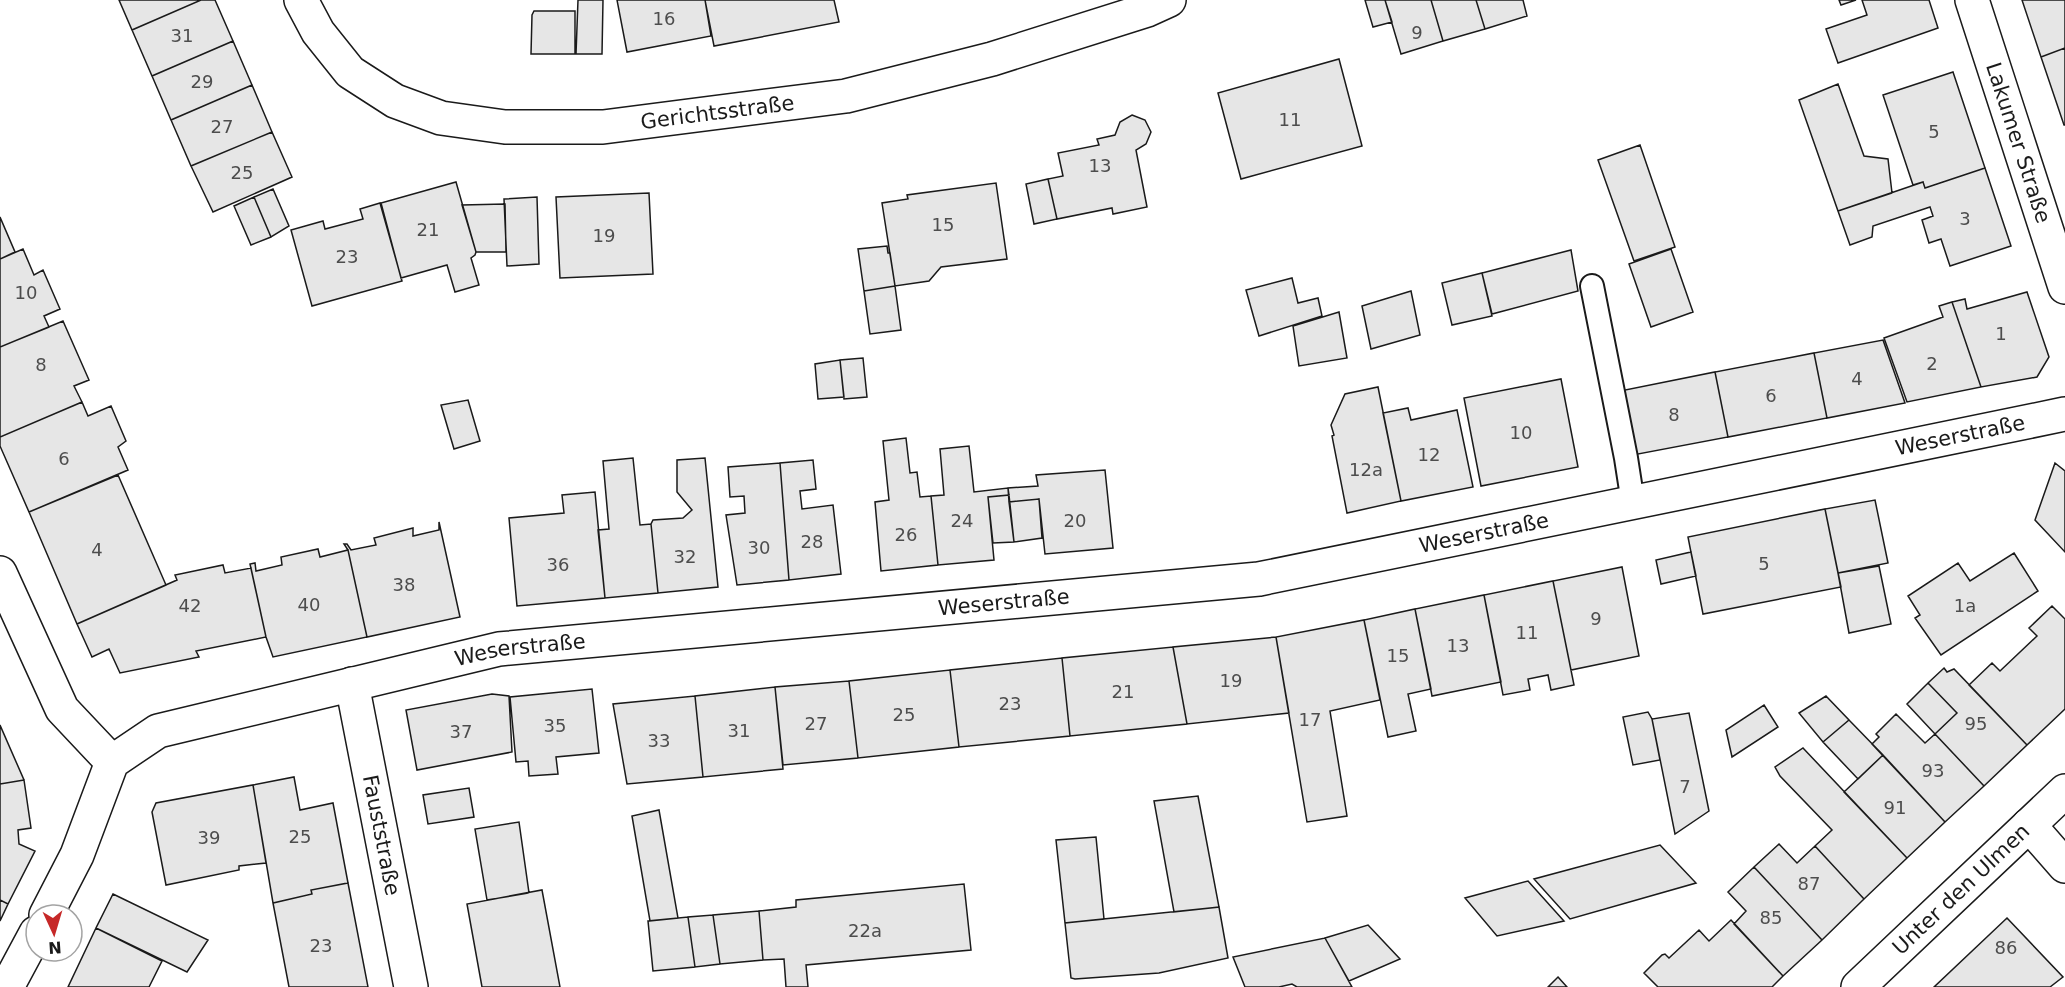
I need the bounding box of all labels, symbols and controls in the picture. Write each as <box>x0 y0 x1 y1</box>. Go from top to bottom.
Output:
house number: 16 <box>653 8 675 29</box>
house number: 9 <box>1411 22 1423 43</box>
house number: 31 <box>171 25 193 46</box>
street label: Lakumer Straße <box>1981 59 2055 226</box>
house number: 29 <box>191 71 213 92</box>
street label: Gerichtsstraße <box>639 91 796 134</box>
house number: 11 <box>1279 109 1301 130</box>
house number: 27 <box>211 116 233 137</box>
house number: 5 <box>1928 121 1940 142</box>
house number: 13 <box>1089 155 1111 176</box>
house number: 25 <box>231 162 253 183</box>
house number: 3 <box>1959 208 1971 229</box>
house number: 15 <box>932 214 954 235</box>
house number: 21 <box>417 219 439 240</box>
house number: 19 <box>593 225 615 246</box>
house number: 23 <box>336 246 358 267</box>
house number: 10 <box>15 282 37 303</box>
house number: 1 <box>1995 323 2007 344</box>
house number: 2 <box>1926 353 1938 374</box>
house number: 8 <box>35 354 47 375</box>
house number: 4 <box>1851 368 1863 389</box>
house number: 6 <box>1765 385 1777 406</box>
house number: 8 <box>1668 404 1680 425</box>
street label: Weserstraße <box>1893 410 2027 460</box>
house number: 10 <box>1510 422 1532 443</box>
house number: 12 <box>1418 444 1440 465</box>
house number: 6 <box>58 448 70 469</box>
house number: 12a <box>1349 459 1383 480</box>
street label: Weserstraße <box>1417 508 1551 558</box>
house number: 24 <box>951 510 973 531</box>
house number: 20 <box>1064 510 1086 531</box>
house number: 26 <box>895 524 917 545</box>
house number: 28 <box>801 531 823 552</box>
house number: 30 <box>748 537 770 558</box>
house number: 4 <box>91 539 103 560</box>
house number: 32 <box>674 546 696 567</box>
house number: 5 <box>1758 553 1770 574</box>
house number: 36 <box>547 554 569 575</box>
house number: 38 <box>393 574 415 595</box>
street label: Weserstraße <box>937 585 1071 621</box>
house number: 40 <box>298 594 320 615</box>
house number: 42 <box>179 595 201 616</box>
house number: 1a <box>1954 595 1976 616</box>
house number: 9 <box>1590 608 1602 629</box>
house number: 11 <box>1516 622 1538 643</box>
street label: Weserstraße <box>452 629 587 671</box>
house number: 13 <box>1447 635 1469 656</box>
house number: 15 <box>1387 645 1409 666</box>
house number: 19 <box>1220 670 1242 691</box>
house number: 21 <box>1112 681 1134 702</box>
house number: 23 <box>999 693 1021 714</box>
house number: 25 <box>893 704 915 725</box>
house number: 17 <box>1299 709 1321 730</box>
house number: 27 <box>805 713 827 734</box>
house number: 95 <box>1965 713 1987 734</box>
house number: 35 <box>544 715 566 736</box>
house number: 31 <box>728 720 750 741</box>
house number: 37 <box>450 721 472 742</box>
house number: 33 <box>648 730 670 751</box>
house number: 93 <box>1922 760 1944 781</box>
street label: Fauststraße <box>358 773 405 898</box>
house number: 7 <box>1679 776 1691 797</box>
house number: 91 <box>1884 797 1906 818</box>
street label: Unter den Ulmen <box>1888 819 2034 960</box>
house number: 25 <box>289 826 311 847</box>
house number: 39 <box>198 827 220 848</box>
house number: 87 <box>1798 873 1820 894</box>
north arrow <box>24 903 84 963</box>
house number: 85 <box>1760 907 1782 928</box>
house number: 22a <box>848 920 882 941</box>
house number: 23 <box>310 935 332 956</box>
house number: 86 <box>1995 937 2017 958</box>
text: N <box>48 938 62 957</box>

